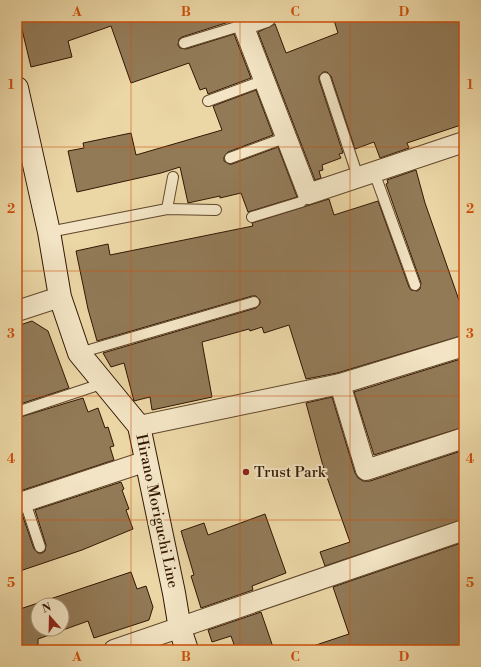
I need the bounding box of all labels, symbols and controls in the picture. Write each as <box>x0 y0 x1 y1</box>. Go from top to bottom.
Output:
text: A <box>71 4 82 20</box>
text: B <box>181 4 191 20</box>
text: C <box>290 4 300 20</box>
text: D <box>399 4 409 20</box>
text: 1 <box>8 77 15 93</box>
text: 1 <box>467 77 474 93</box>
text: 2 <box>7 201 15 217</box>
text: 2 <box>466 201 474 217</box>
text: 3 <box>7 326 15 342</box>
text: 3 <box>466 326 474 342</box>
street label: Hirano Moriguchi Line <box>131 432 183 590</box>
text: 4 <box>7 451 16 467</box>
text: 4 <box>466 451 475 467</box>
place label: Trust Park <box>254 463 327 482</box>
marker: Trust Park <box>241 467 251 477</box>
text: 5 <box>7 575 15 591</box>
text: 5 <box>466 575 474 591</box>
north arrow <box>30 597 70 637</box>
text: N <box>40 600 54 617</box>
text: A <box>71 649 82 665</box>
text: B <box>181 649 191 665</box>
text: C <box>290 649 300 665</box>
text: D <box>399 649 409 665</box>

